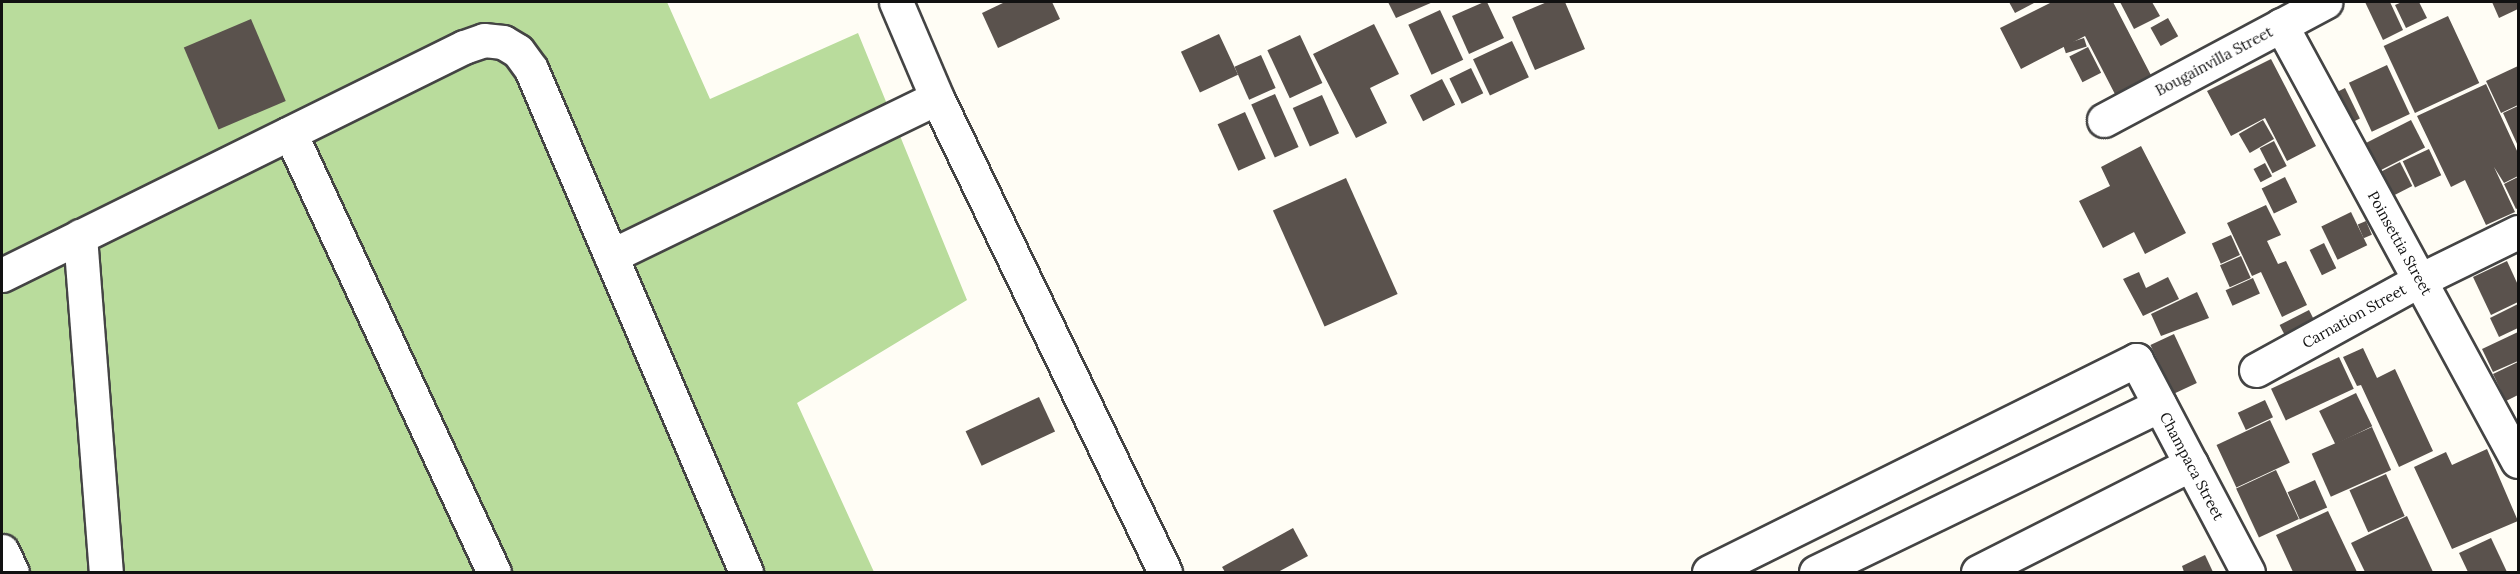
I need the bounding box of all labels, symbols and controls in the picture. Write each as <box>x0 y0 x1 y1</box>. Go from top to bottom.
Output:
street label: Bougainvilla Street <box>2152 22 2276 100</box>
street label: Poinsettia Street <box>2364 188 2436 298</box>
street label: Carnation Street <box>2299 280 2409 352</box>
street label: Champaca Street <box>2156 409 2228 523</box>

